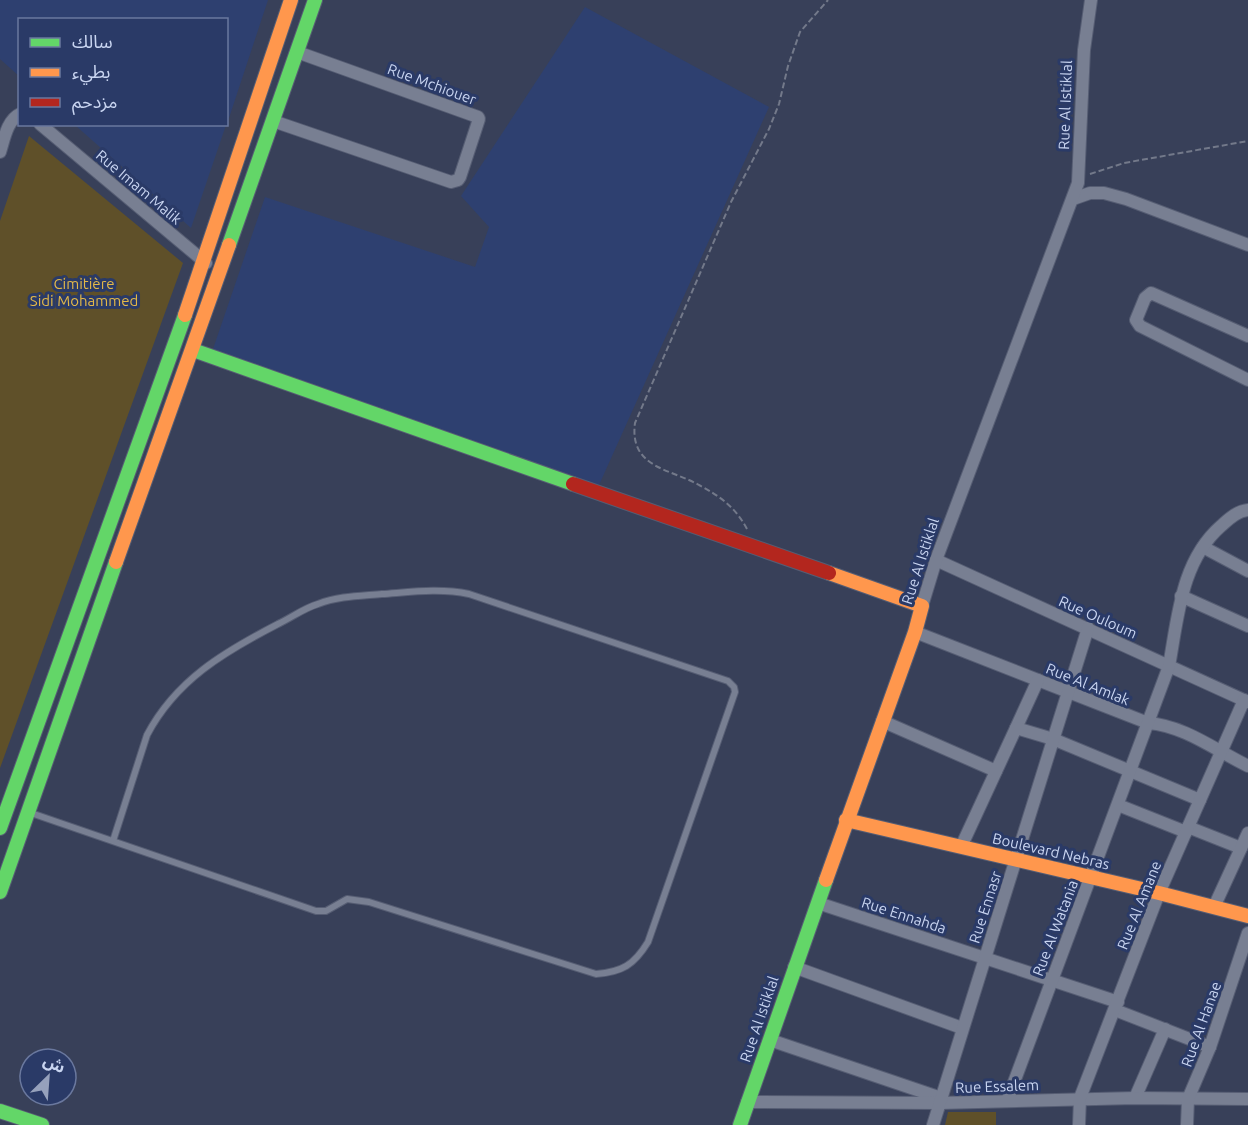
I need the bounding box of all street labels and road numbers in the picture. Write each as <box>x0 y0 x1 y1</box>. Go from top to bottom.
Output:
street label: Rue Mchiouer <box>385 60 479 108</box>
street label: Rue Al Istiklal <box>1055 60 1075 150</box>
street label: Rue Imam Malik <box>93 146 186 228</box>
street label: Rue Al Istiklal <box>898 516 942 606</box>
street label: Rue Ouloum <box>1056 592 1140 642</box>
street label: Rue Al Amlak <box>1044 660 1133 709</box>
street label: Boulevard Nebras <box>991 829 1111 873</box>
street label: Rue Al Amane <box>1114 858 1164 952</box>
street label: Rue Ennasr <box>965 868 1005 945</box>
street label: Rue Al Watania <box>1029 878 1081 978</box>
street label: Rue Ennahda <box>860 893 948 937</box>
street label: Rue Al Istiklal <box>736 974 782 1064</box>
street label: Rue Al Hanae <box>1178 979 1224 1069</box>
street label: Rue Essalem <box>955 1076 1039 1096</box>

